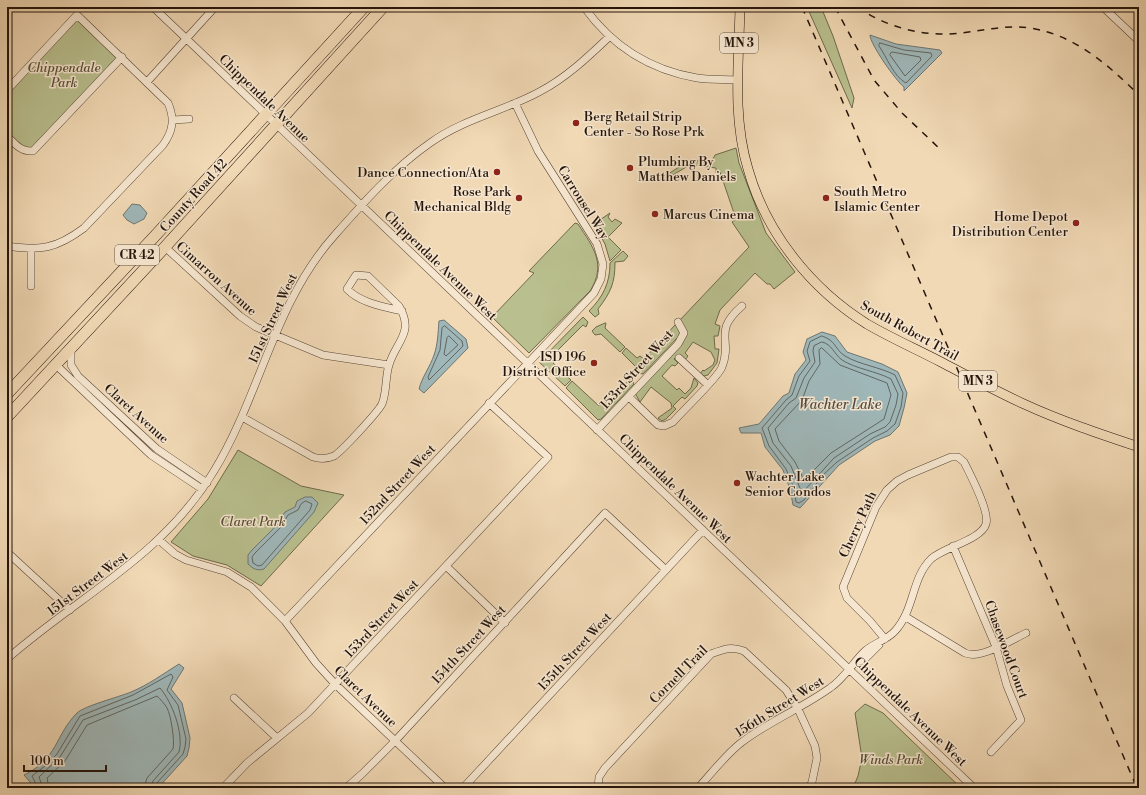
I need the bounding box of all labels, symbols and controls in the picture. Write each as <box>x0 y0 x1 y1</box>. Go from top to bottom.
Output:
road number: MN 3 <box>720 33 758 53</box>
street label: Chippendale Avenue <box>216 51 313 147</box>
park label: Chippendale Park <box>27 60 101 91</box>
place label: Berg Retail Strip Center - So Rose Prk <box>583 109 705 140</box>
marker: Berg Retail Strip Center - So Rose Prk <box>571 118 581 128</box>
place label: Plumbing By Matthew Daniels <box>638 154 736 185</box>
street label: County Road 42 <box>157 156 231 236</box>
street label: Carrousel Way <box>554 163 613 243</box>
marker: Plumbing By Matthew Daniels <box>625 163 635 173</box>
place label: Dance Connection/Ata <box>357 165 489 181</box>
marker: Dance Connection/Ata <box>492 167 502 177</box>
place label: Rose Park Mechanical Bldg <box>413 184 512 215</box>
place label: South Metro Islamic Center <box>834 184 920 215</box>
marker: Rose Park Mechanical Bldg <box>514 193 524 203</box>
marker: South Metro Islamic Center <box>821 193 831 203</box>
place label: Marcus Cinema <box>663 207 755 223</box>
street label: Chippendale Avenue West <box>380 208 500 324</box>
marker: Marcus Cinema <box>650 209 660 219</box>
place label: Home Depot Distribution Center <box>952 209 1068 240</box>
marker: Home Depot Distribution Center <box>1071 218 1081 228</box>
street label: Cimarron Avenue <box>173 238 260 319</box>
road number: CR 42 <box>115 245 159 265</box>
street label: 151st Street West <box>245 271 301 366</box>
street label: South Robert Trail <box>858 297 961 365</box>
street label: 153rd Street West <box>597 326 677 413</box>
place label: ISD 196 District Office <box>502 349 586 380</box>
marker: ISD 196 District Office <box>589 358 599 368</box>
road number: MN 3 <box>959 371 997 391</box>
street label: Claret Avenue <box>101 381 172 447</box>
water label: Wachter Lake <box>799 396 882 414</box>
street label: Chippendale Avenue West <box>615 431 735 547</box>
street label: 152nd Street West <box>356 441 439 528</box>
place label: Wachter Lake Senior Condos <box>744 469 831 500</box>
marker: Wachter Lake Senior Condos <box>732 478 742 488</box>
street label: Cherry Path <box>836 488 880 560</box>
park label: Claret Park <box>220 514 286 530</box>
street label: 151st Street West <box>44 548 132 619</box>
street label: 153rd Street West <box>341 576 422 661</box>
street label: Chasewood Court <box>981 598 1031 701</box>
street label: 154th Street West <box>428 602 510 687</box>
street label: 155th Street West <box>534 609 615 694</box>
street label: Cornell Trail <box>646 642 711 707</box>
street label: Chippendale Avenue West <box>850 654 970 770</box>
street label: Claret Avenue <box>330 663 401 731</box>
street label: 156th Street West <box>732 673 827 741</box>
scale bar <box>24 747 106 773</box>
park label: Winds Park <box>859 752 923 768</box>
text: 100 m <box>30 754 64 769</box>

